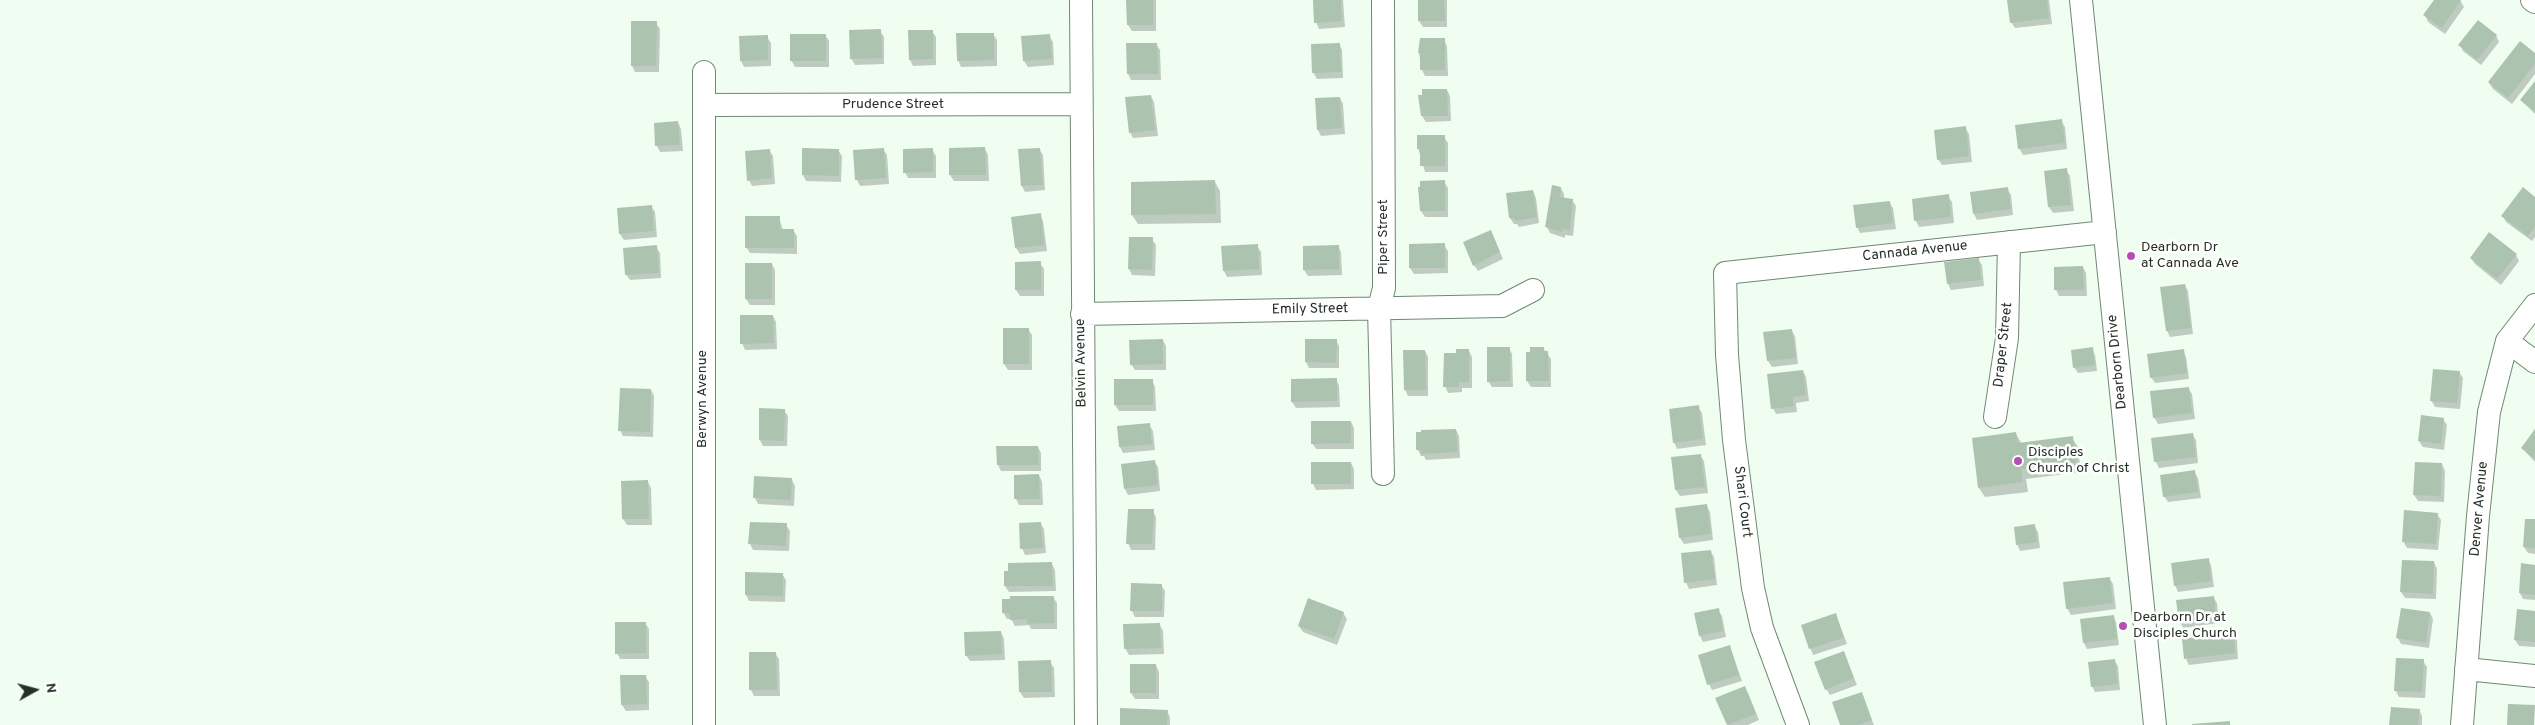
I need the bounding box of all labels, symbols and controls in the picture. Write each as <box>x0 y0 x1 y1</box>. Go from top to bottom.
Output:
street label: Prudence Street <box>842 97 944 113</box>
street label: Piper Street <box>1376 199 1392 275</box>
street label: Cannada Avenue <box>1862 238 1968 266</box>
place label: Dearborn Dr at Cannada Ave <box>2141 240 2239 272</box>
marker: Dearborn Dr at Cannada Ave <box>2125 250 2137 262</box>
street label: Emily Street <box>1272 301 1348 319</box>
street label: Draper Street <box>1991 302 2017 388</box>
street label: Dearborn Drive <box>2105 314 2131 410</box>
street label: Belvin Avenue <box>1073 318 1091 408</box>
street label: Berwyn Avenue <box>695 350 711 448</box>
place label: Disciples Church of Christ <box>2028 445 2130 478</box>
marker: Disciples Church of Christ <box>2012 455 2024 467</box>
street label: Denver Avenue <box>2467 461 2493 557</box>
street label: Shari Court <box>1729 465 1755 539</box>
place label: Dearborn Dr at Disciples Church <box>2133 610 2237 642</box>
marker: Dearborn Dr at Disciples Church <box>2117 620 2129 632</box>
north arrow <box>10 665 60 715</box>
text: N <box>41 682 59 694</box>

